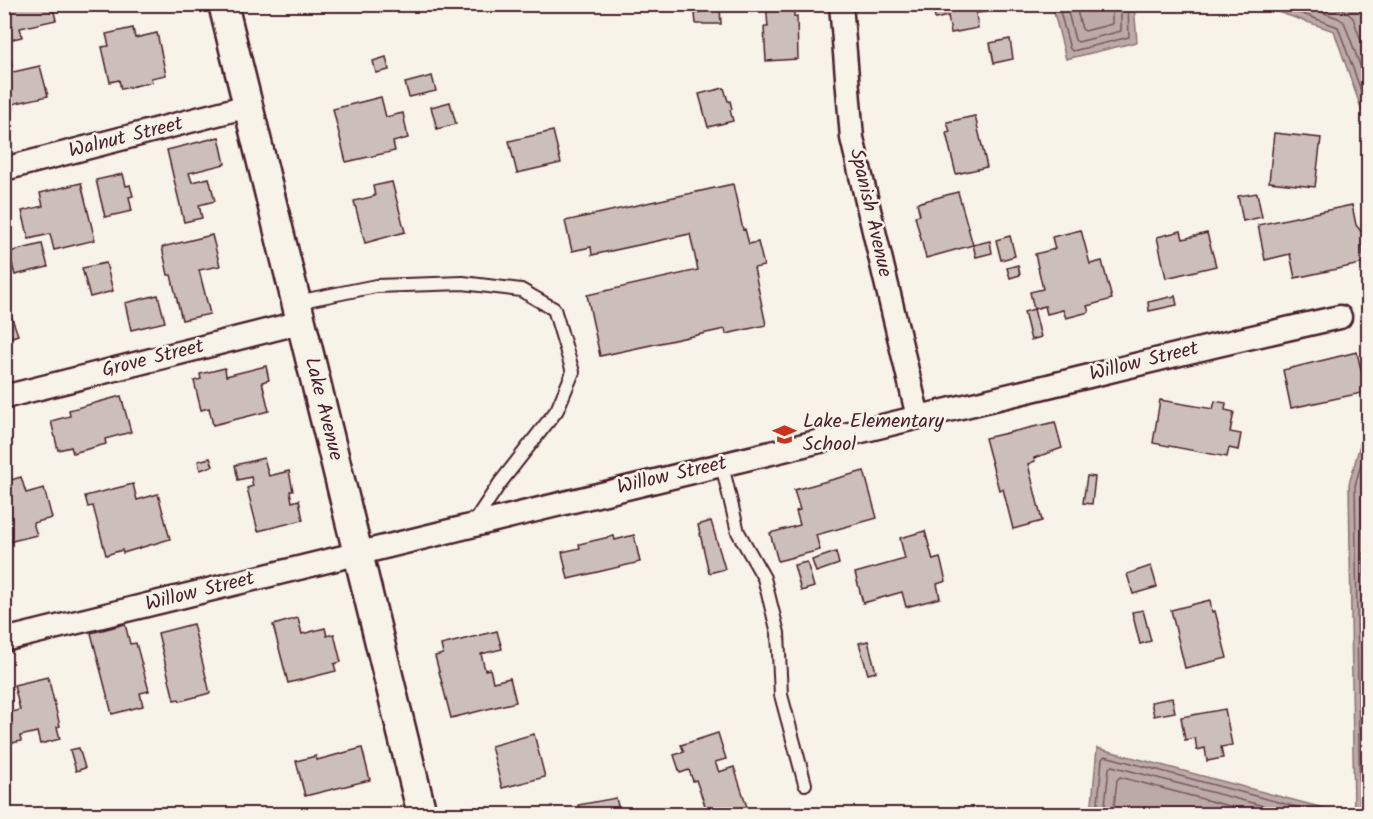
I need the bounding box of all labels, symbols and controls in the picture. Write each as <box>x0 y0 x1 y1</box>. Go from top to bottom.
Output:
street label: Walnut Street <box>66 108 187 168</box>
street label: Spanish Avenue <box>840 146 900 280</box>
street label: Grove Street <box>99 331 208 387</box>
street label: Willow Street <box>1086 333 1202 391</box>
street label: Lake Avenue <box>295 354 351 464</box>
place label: Lake Elementary School <box>803 406 945 461</box>
school or university icon: Lake Elementary School <box>772 421 798 447</box>
street label: Willow Street <box>614 448 730 504</box>
street label: Willow Street <box>142 563 258 621</box>

